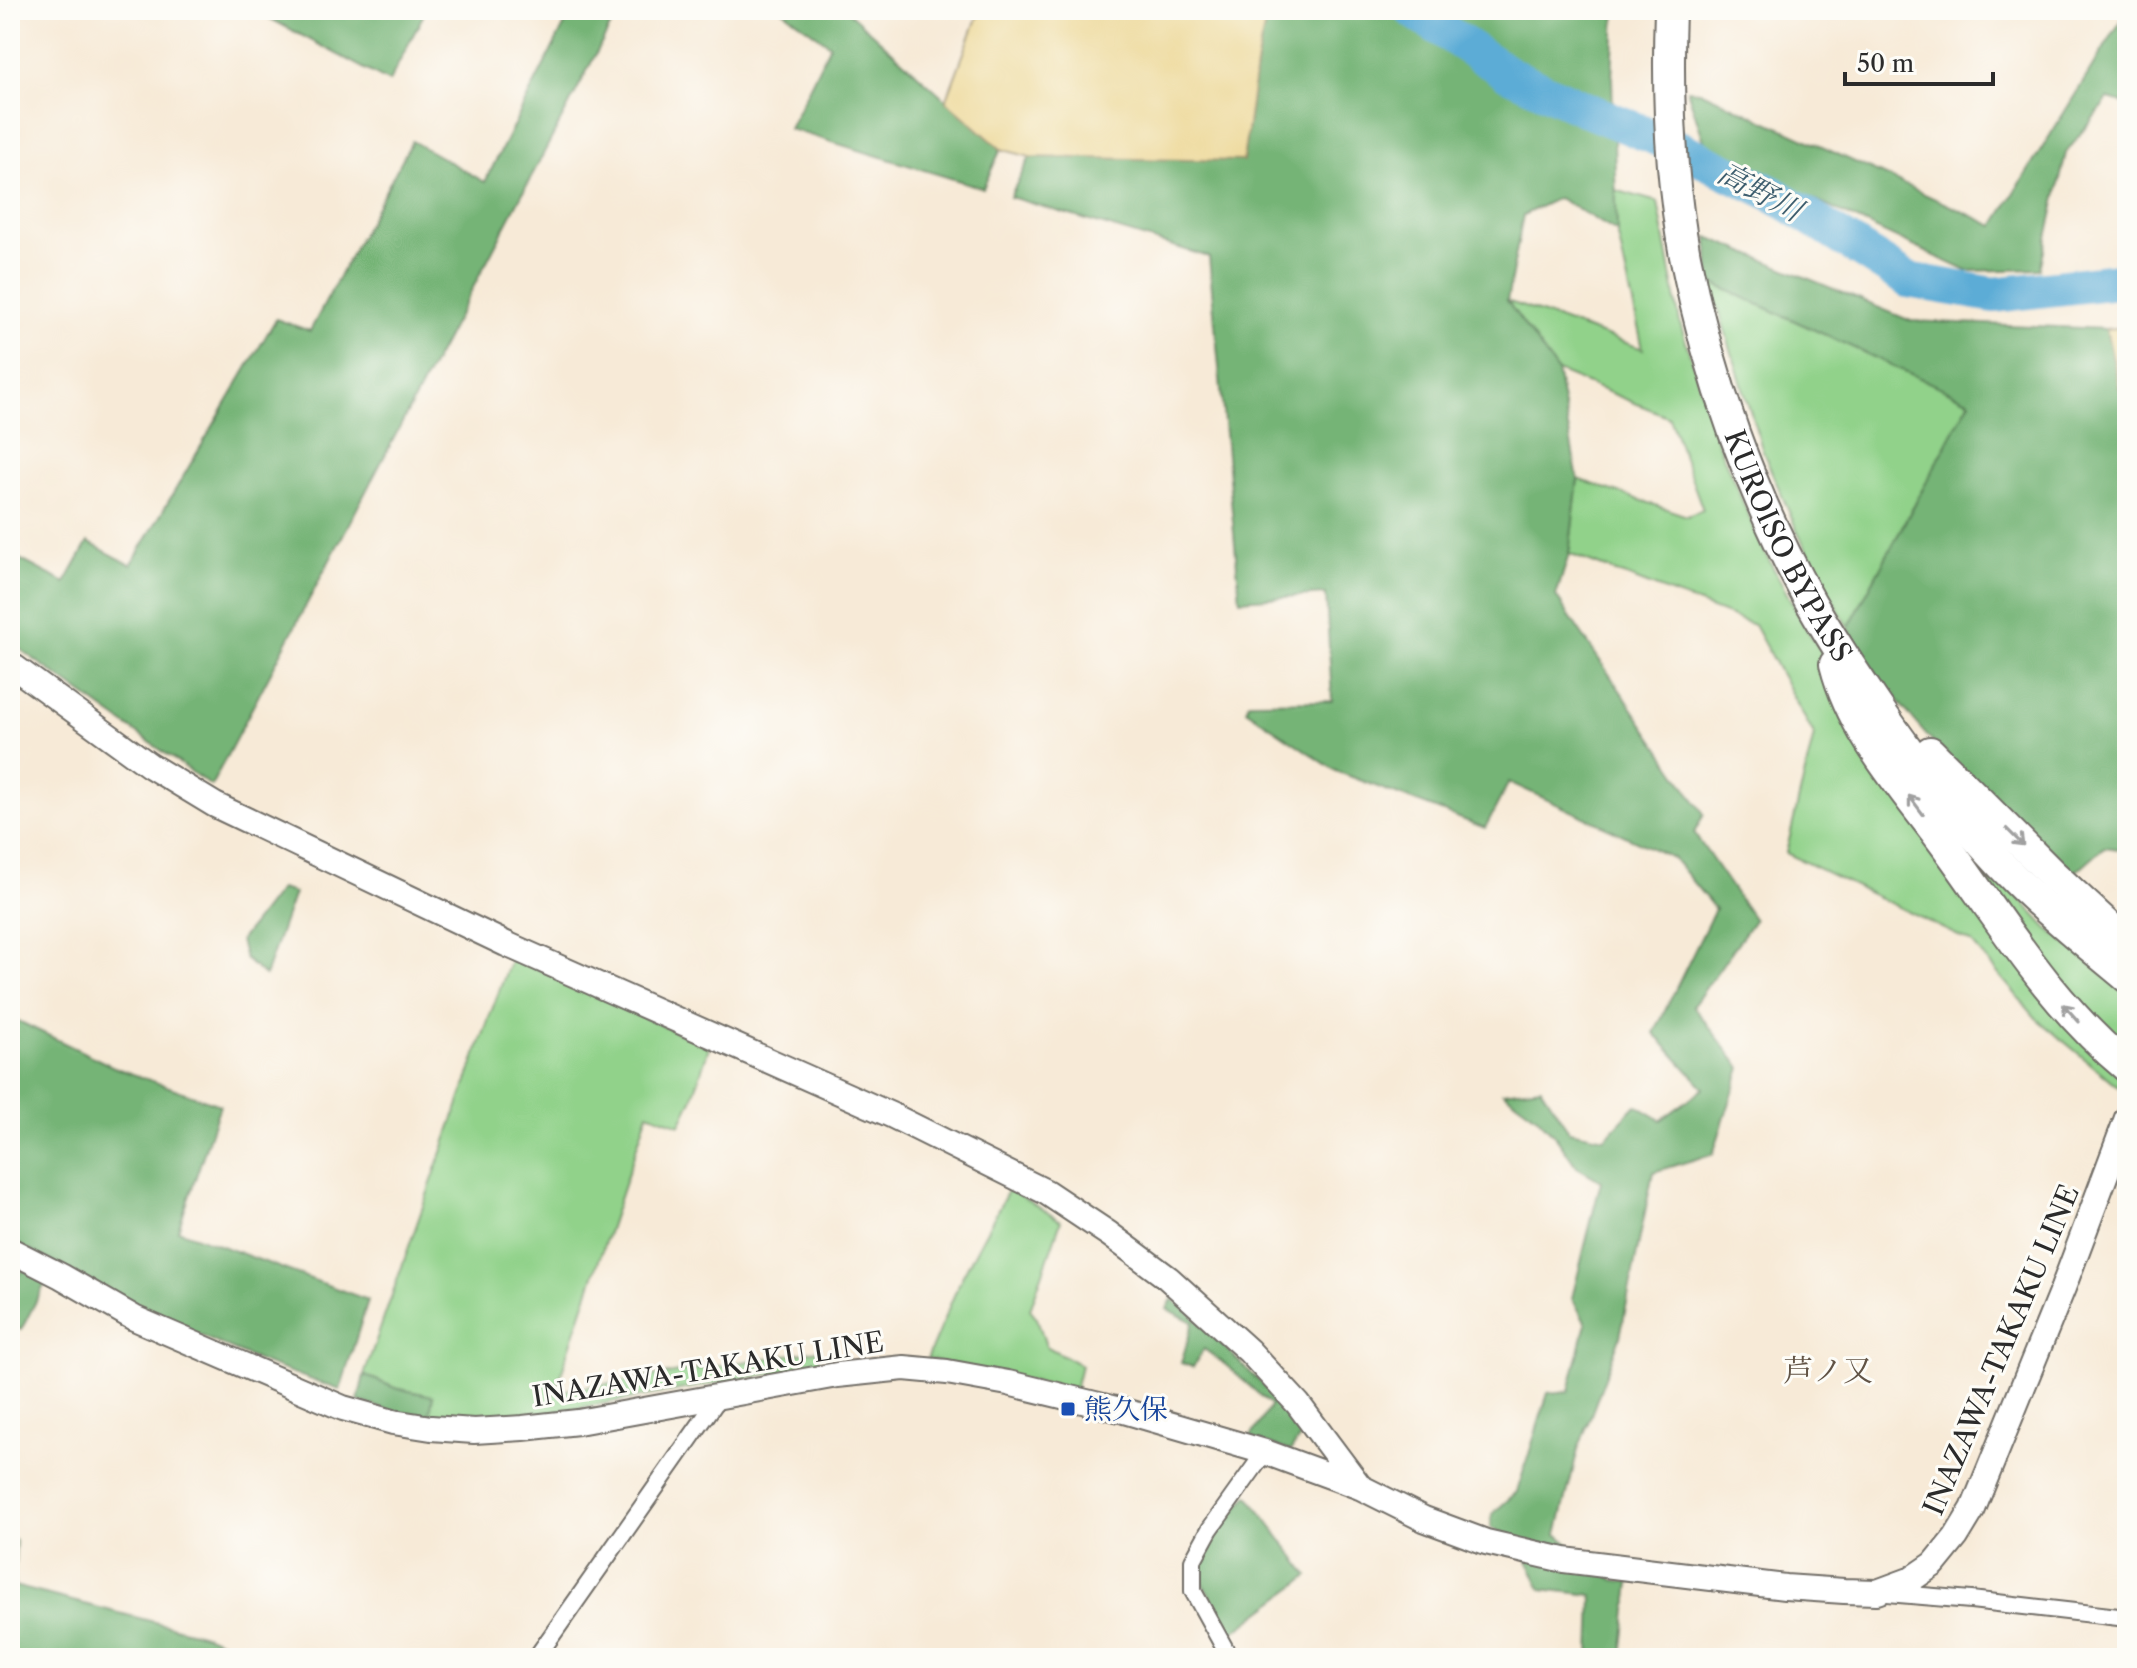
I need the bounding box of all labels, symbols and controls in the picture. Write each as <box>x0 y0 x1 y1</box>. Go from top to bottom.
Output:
scale bar <box>1845 36 1993 86</box>
text: 50 m <box>1857 49 1914 78</box>
water label: 高野川 <box>1712 154 1811 230</box>
street label: KUROISO BYPASS <box>1717 425 1860 668</box>
one-way arrow <box>1908 794 1924 816</box>
one-way arrow <box>2005 827 2024 846</box>
one-way arrow <box>2062 1004 2080 1024</box>
street label: INAZAWA-TAKAKU LINE <box>1916 1180 2086 1520</box>
street label: INAZAWA-TAKAKU LINE <box>530 1324 886 1414</box>
district label: 芦ノ又 <box>1783 1352 1873 1389</box>
place label: 熊久保 <box>1084 1392 1168 1426</box>
marker: 熊久保 <box>1059 1400 1077 1418</box>

